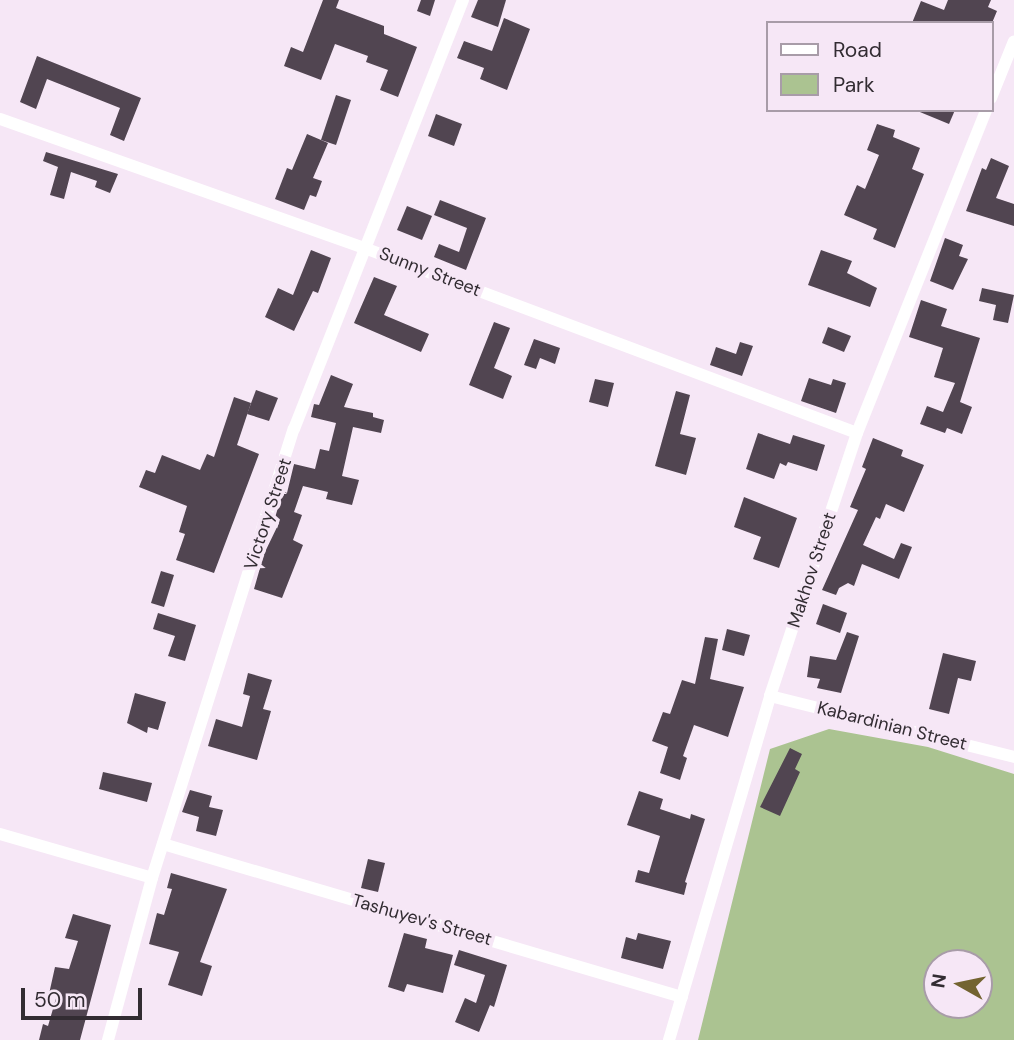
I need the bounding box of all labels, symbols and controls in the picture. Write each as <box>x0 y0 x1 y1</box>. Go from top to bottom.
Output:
legend <box>766 21 993 112</box>
text: Road <box>833 36 882 64</box>
text: Park <box>833 71 874 99</box>
street label: Sunny Street <box>376 243 484 301</box>
street label: Victory Street <box>240 455 296 573</box>
street label: Makhov Street <box>783 510 841 630</box>
street label: Kabardinian Street <box>815 697 969 755</box>
street label: Tashuyev's Street <box>350 890 494 950</box>
north arrow <box>923 949 993 1019</box>
text: N <box>925 972 952 990</box>
scale bar <box>24 974 145 1018</box>
text: 50 m <box>34 986 85 1014</box>

